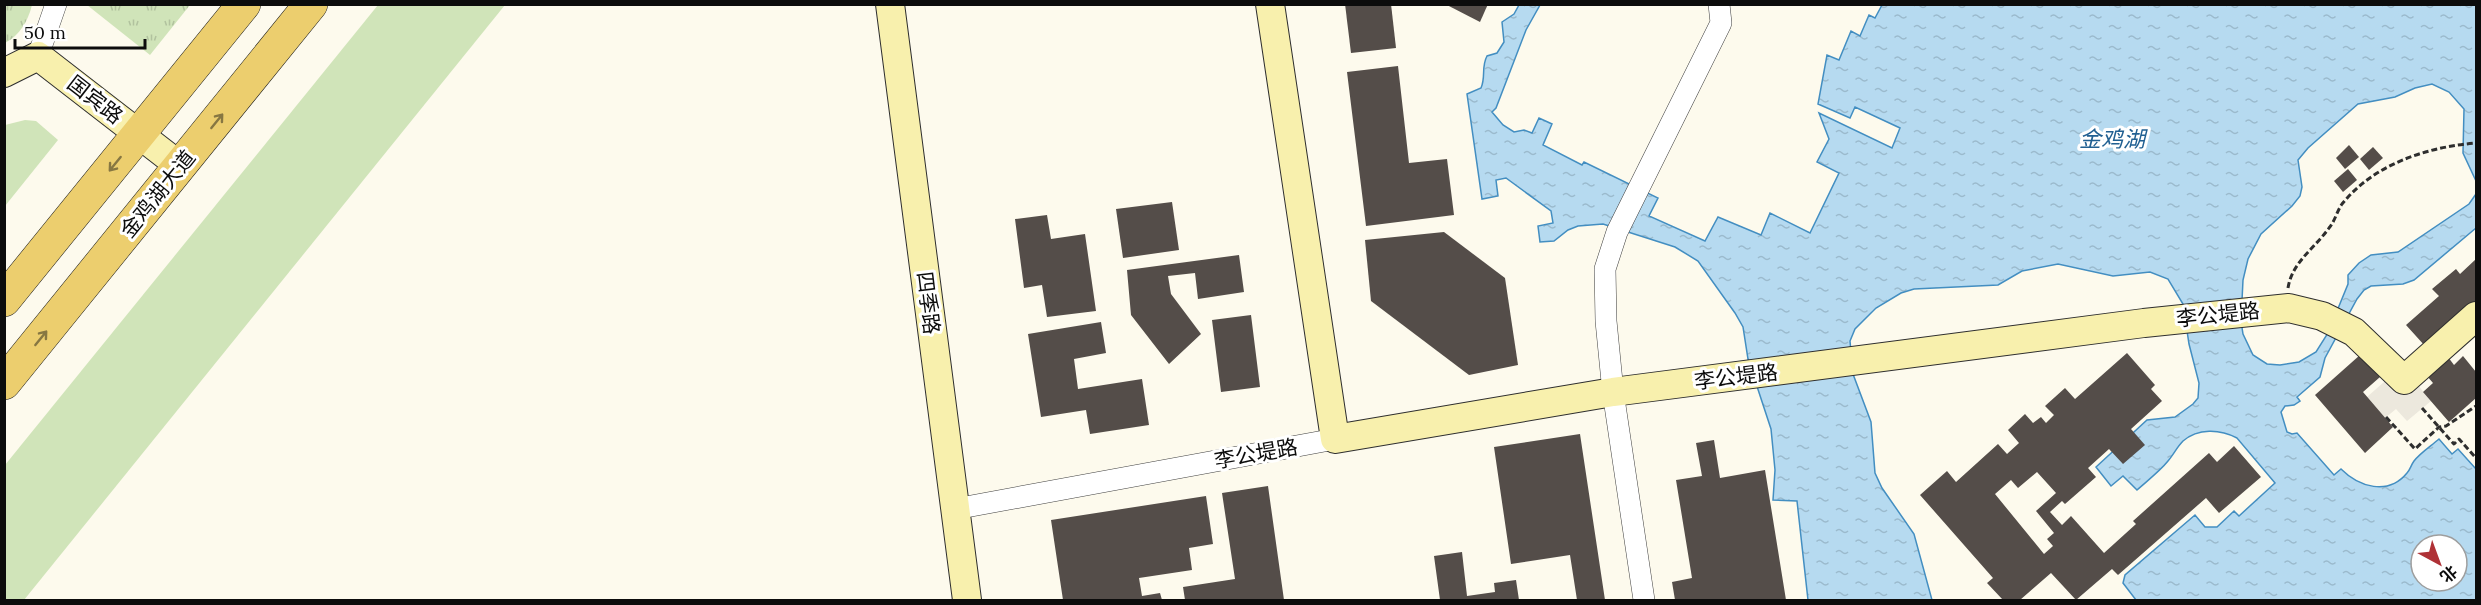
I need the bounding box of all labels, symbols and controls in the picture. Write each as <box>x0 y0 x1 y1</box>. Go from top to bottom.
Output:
scale bar <box>15 12 146 50</box>
text: 50 m <box>24 21 66 44</box>
street label: 国宾路 <box>62 70 128 130</box>
one-way arrow <box>211 113 224 129</box>
water label: 金鸡湖 <box>2079 125 2148 153</box>
street label: 金鸡湖大道 <box>114 144 201 243</box>
one-way arrow <box>108 156 121 172</box>
street label: 四季路 <box>911 270 946 336</box>
street label: 李公堤路 <box>2175 297 2261 332</box>
one-way arrow <box>35 330 48 346</box>
street label: 李公堤路 <box>1693 358 1779 395</box>
street label: 李公堤路 <box>1212 433 1300 474</box>
north arrow <box>2409 533 2469 593</box>
text: 北 <box>2436 562 2461 587</box>

